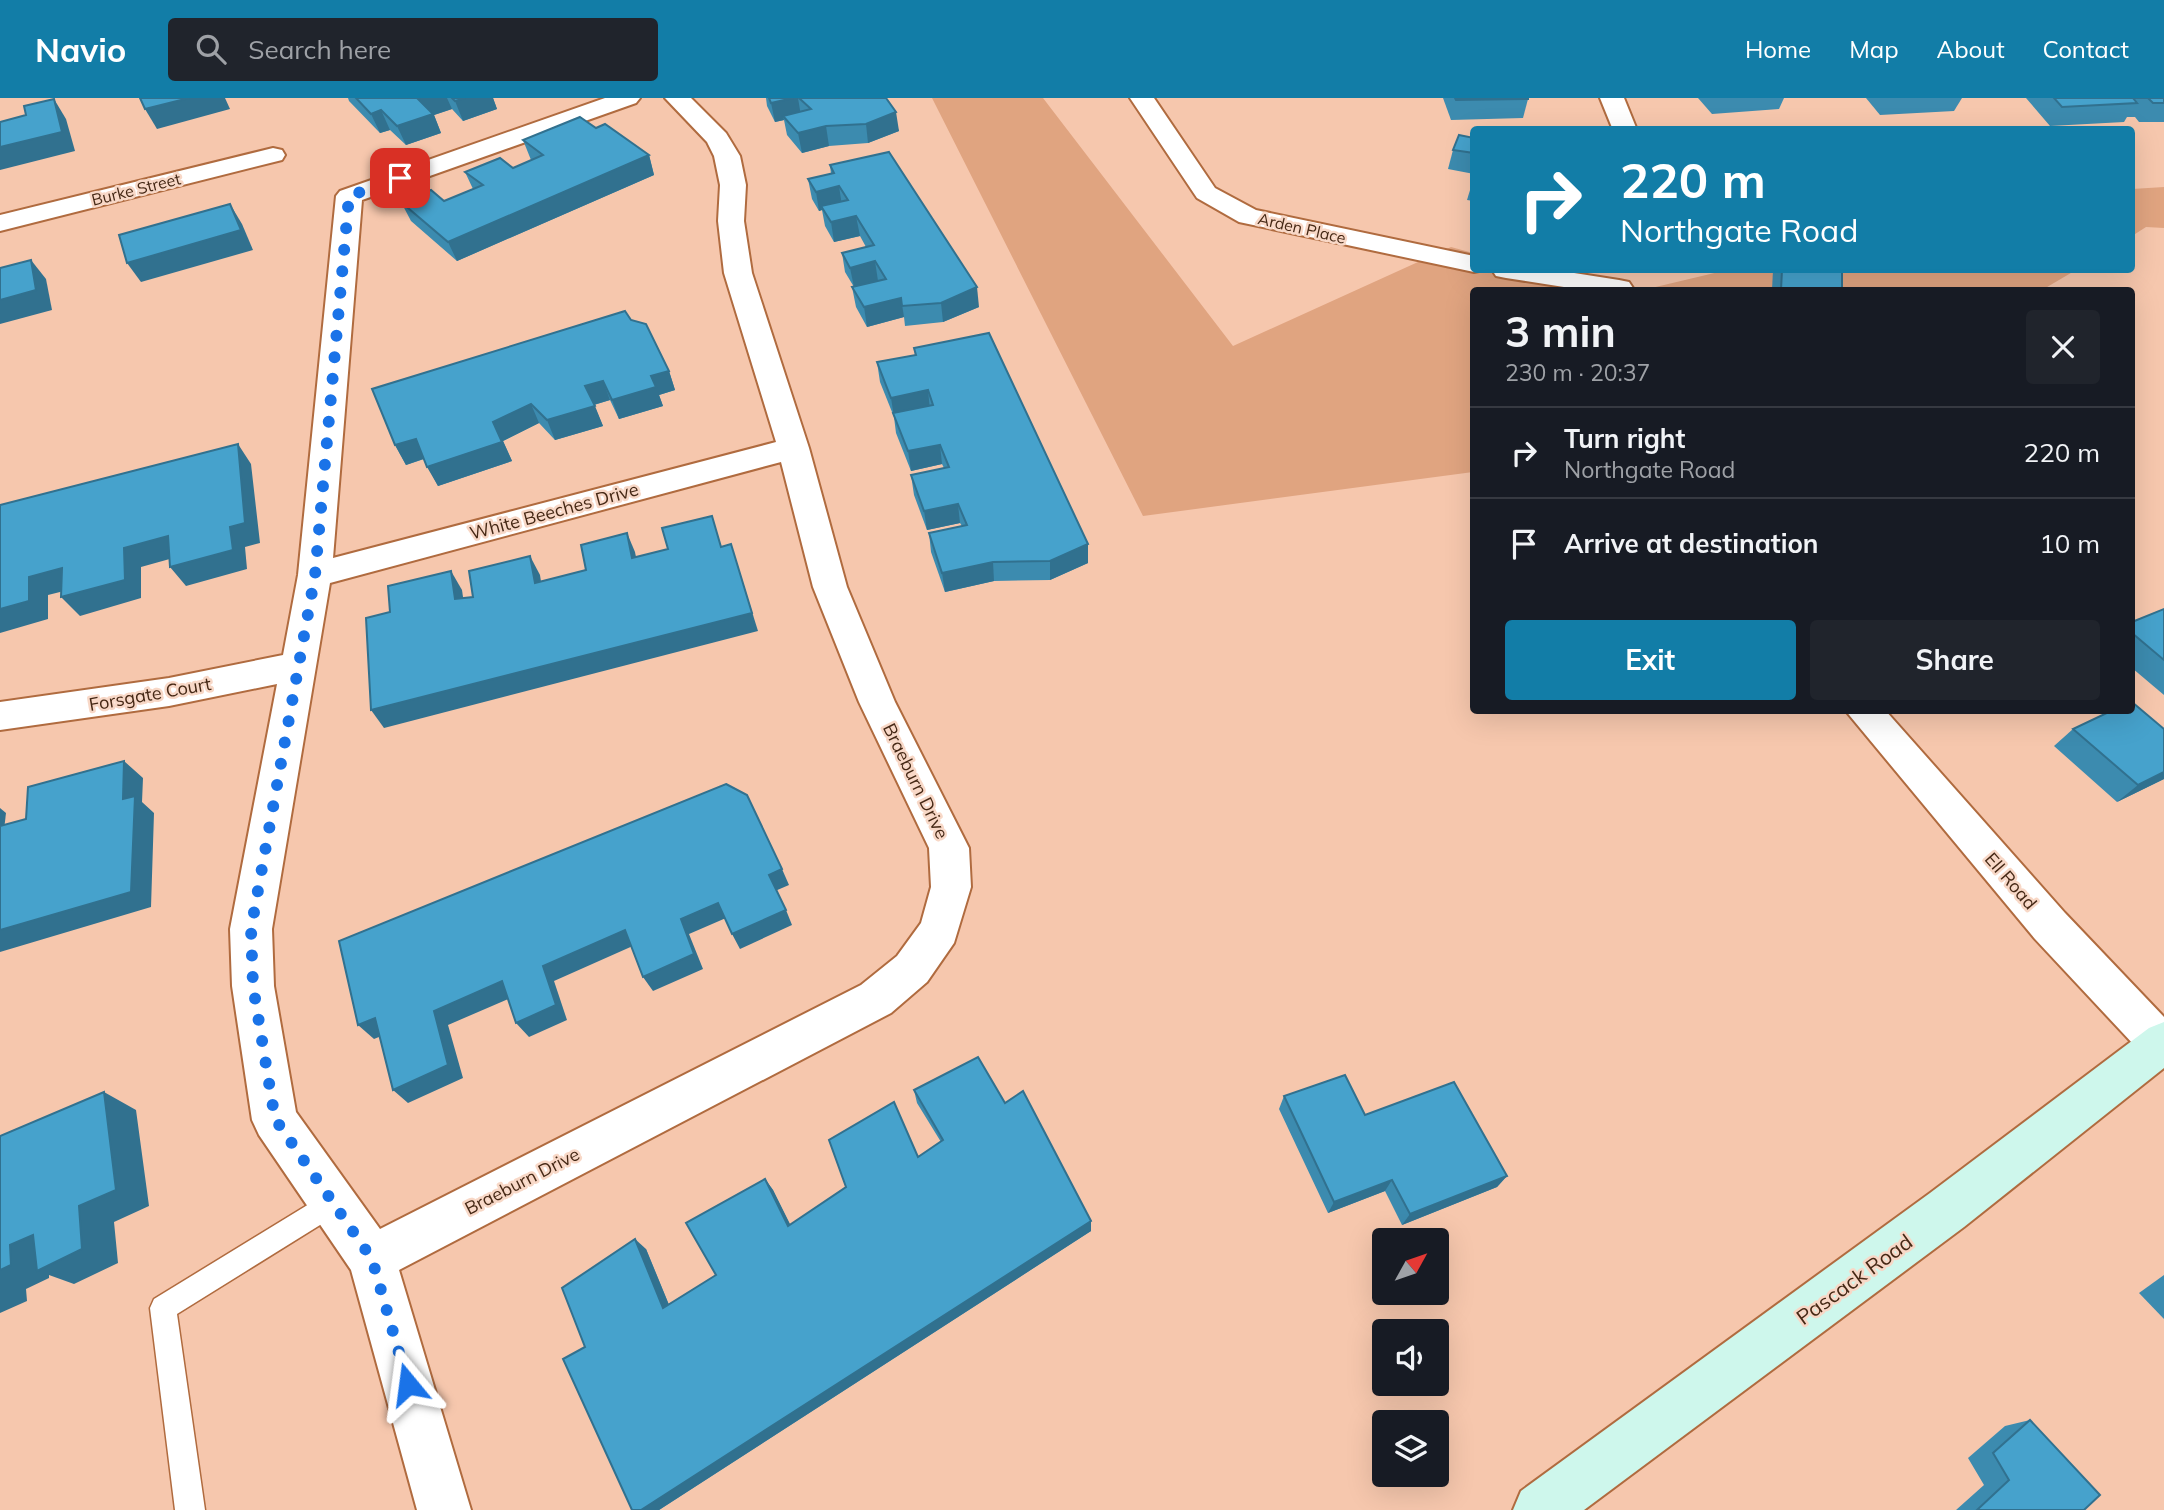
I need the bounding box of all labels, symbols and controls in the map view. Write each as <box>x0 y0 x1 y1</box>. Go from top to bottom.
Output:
search box <box>168 18 658 81</box>
text: Navio <box>35 29 126 70</box>
icon: search <box>192 30 230 68</box>
text: Search here <box>248 33 391 66</box>
text: Home <box>1745 34 1811 64</box>
text: Map <box>1849 34 1899 64</box>
text: About <box>1937 34 2005 64</box>
text: Contact <box>2043 34 2129 64</box>
pin <box>370 148 430 208</box>
text: 220 m <box>1620 149 1766 210</box>
icon: right <box>1505 154 1596 245</box>
icon: arrive <box>381 159 419 197</box>
street label: Burke Street <box>89 168 183 210</box>
street label: Arden Place <box>1256 208 1348 248</box>
text: Northgate Road <box>1620 210 1858 250</box>
text: 3 min <box>1505 305 1616 358</box>
button: close <box>2026 310 2100 384</box>
text: 230 m · 20:37 <box>1505 358 1650 387</box>
text: Turn right <box>1564 422 1685 455</box>
icon: right <box>1505 434 1543 472</box>
text: 220 m <box>2024 436 2100 469</box>
text: Northgate Road <box>1564 455 1735 484</box>
street label: White Beeches Drive <box>467 477 641 545</box>
icon: arrive <box>1505 525 1543 563</box>
text: Arrive at destination <box>1564 527 1819 560</box>
text: 10 m <box>2039 527 2100 560</box>
button: Exit <box>1505 620 1796 700</box>
button: Share <box>1810 620 2100 700</box>
street label: Forsgate Court <box>87 672 213 716</box>
street label: Braeburn Drive <box>878 719 954 843</box>
street label: Ell Road <box>1980 848 2042 914</box>
street label: Braeburn Drive <box>461 1142 583 1220</box>
north arrow <box>1372 1228 1449 1306</box>
map controls <box>1372 1228 1449 1487</box>
street label: Pascack Road <box>1791 1228 1917 1330</box>
button: sound <box>1372 1319 1449 1396</box>
position arrow <box>371 1347 445 1421</box>
button: layers <box>1372 1410 1449 1487</box>

